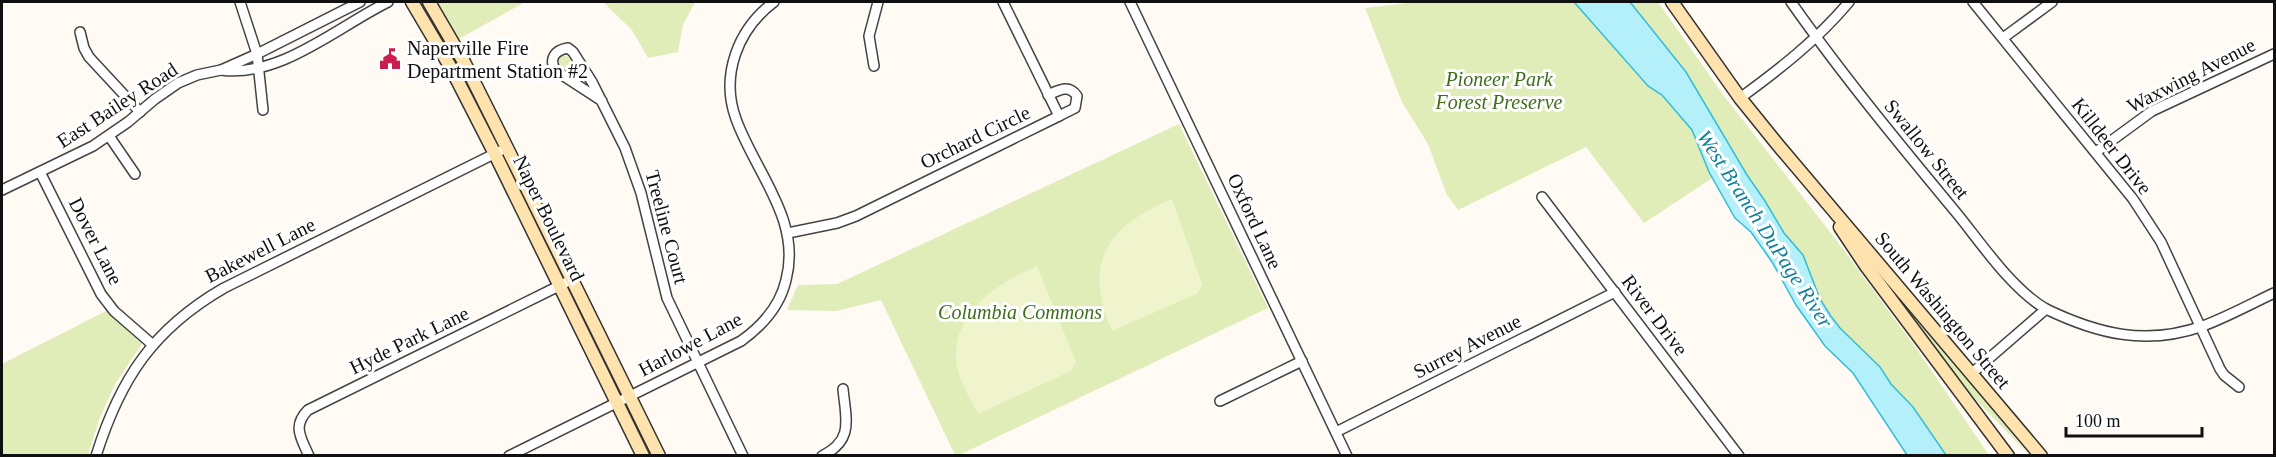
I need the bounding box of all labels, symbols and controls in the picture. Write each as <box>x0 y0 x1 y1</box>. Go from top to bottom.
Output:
street label: Waxwing Avenue <box>2123 33 2259 118</box>
place label: Naperville Fire Department Station #2 <box>407 37 588 83</box>
public building icon: Naperville Fire Department Station #2 <box>378 47 402 71</box>
street label: East Bailey Road <box>53 58 182 153</box>
park label: Pioneer Park Forest Preserve <box>1435 68 1563 113</box>
street label: Killdeer Drive <box>2068 93 2156 199</box>
street label: Swallow Street <box>1880 95 1974 204</box>
street label: Orchard Circle <box>917 101 1034 173</box>
water label: West Branch DuPage River <box>1692 126 1838 333</box>
street label: Naper Boulevard <box>508 152 589 285</box>
street label: Treeline Court <box>641 168 693 287</box>
street label: Oxford Lane <box>1223 170 1287 272</box>
street label: Dover Lane <box>65 194 127 288</box>
street label: Bakewell Lane <box>201 213 319 287</box>
street label: South Washington Street <box>1870 227 2015 394</box>
street label: River Drive <box>1618 270 1692 360</box>
park label: Columbia Commons <box>938 301 1102 323</box>
street label: Hyde Park Lane <box>346 302 473 379</box>
street label: Harlowe Lane <box>635 308 746 380</box>
street label: Surrey Avenue <box>1409 309 1525 383</box>
scale bar <box>2066 400 2202 438</box>
text: 100 m <box>2075 411 2121 431</box>

